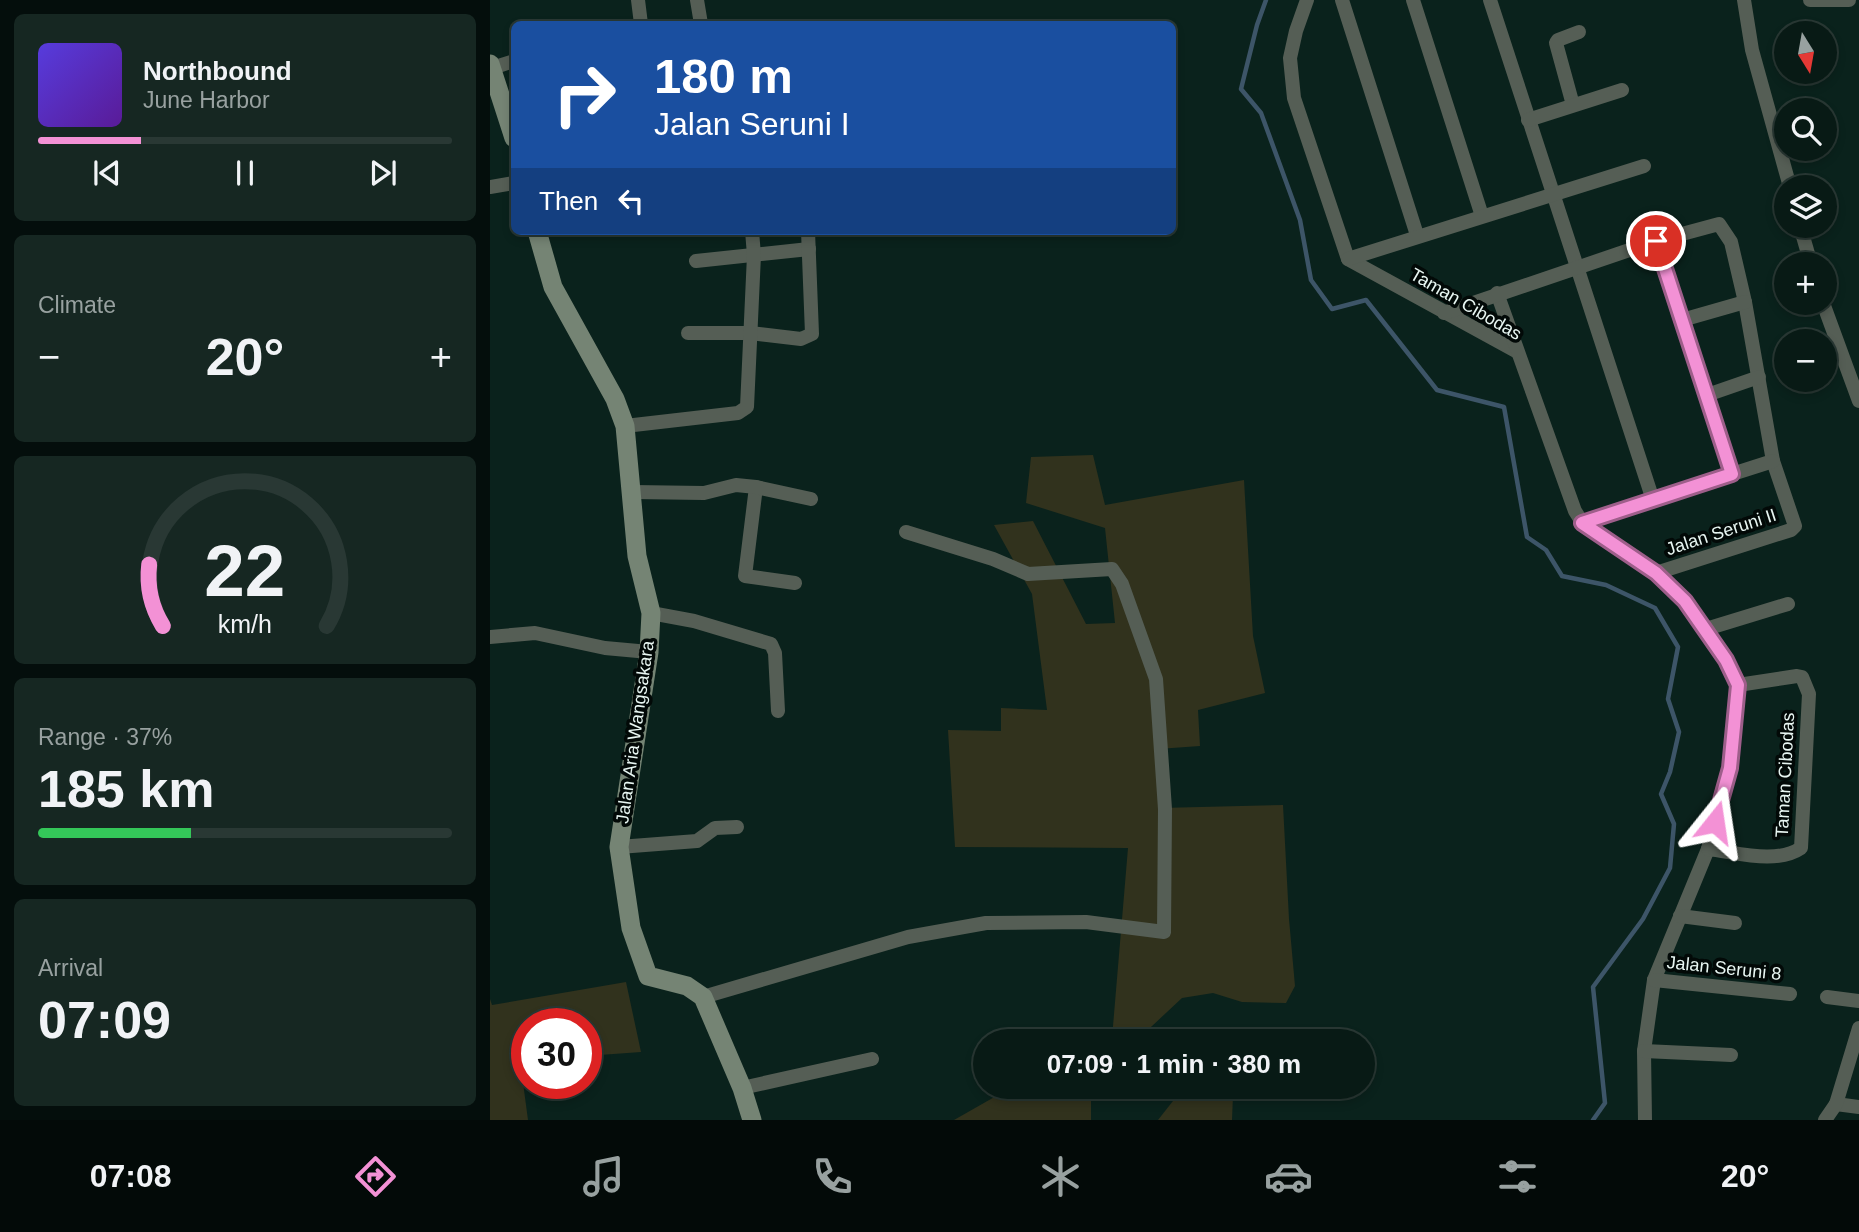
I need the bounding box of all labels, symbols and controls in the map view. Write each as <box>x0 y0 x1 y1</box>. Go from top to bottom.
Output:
north arrow <box>1774 21 1838 84</box>
map controls <box>1774 21 1837 392</box>
icon: right <box>539 49 630 140</box>
text: 180 m <box>654 49 793 103</box>
text: Northbound <box>143 56 292 86</box>
text: June Harbor <box>143 87 270 113</box>
button: search <box>1774 98 1837 161</box>
text: Jalan Seruni I <box>654 106 850 142</box>
icon: previous <box>88 154 126 192</box>
icon: pause <box>226 154 264 192</box>
icon: next <box>364 154 402 192</box>
button: layers <box>1774 175 1837 238</box>
icon: left <box>612 182 650 220</box>
text: Then <box>539 186 598 216</box>
pin <box>1626 211 1686 271</box>
icon: arrive <box>1637 222 1675 260</box>
button: + <box>1774 252 1837 315</box>
street label: Taman Cibodas <box>1407 264 1525 344</box>
text: Climate <box>38 292 116 318</box>
text: 20° <box>206 328 284 386</box>
button: − <box>1774 329 1837 392</box>
text: − <box>38 336 60 378</box>
text: + <box>430 336 452 378</box>
street label: Jalan Seruni II <box>1663 505 1779 559</box>
text: 22 <box>205 530 285 611</box>
text: km/h <box>218 610 272 638</box>
street label: Jalan Aria Wangsakara <box>612 638 658 825</box>
street label: Taman Cibodas <box>1772 712 1798 838</box>
text: Range · 37% <box>38 724 172 750</box>
text: 185 km <box>38 760 214 818</box>
position arrow <box>1678 785 1752 859</box>
street label: Jalan Seruni 8 <box>1666 952 1782 984</box>
text: Arrival <box>38 955 103 981</box>
text: 07:09 <box>38 991 171 1049</box>
speed limit sign: 30 <box>511 1008 602 1099</box>
text: 07:09 · 1 min · 380 m <box>1047 1049 1301 1079</box>
icon: directions <box>351 1152 400 1201</box>
icon: music <box>579 1152 628 1201</box>
icon: phone <box>808 1152 857 1201</box>
icon: climate <box>1036 1152 1085 1201</box>
icon: car <box>1264 1152 1313 1201</box>
icon: filters <box>1493 1152 1542 1201</box>
text: 07:08 <box>90 1158 172 1194</box>
text: 20° <box>1721 1158 1769 1194</box>

